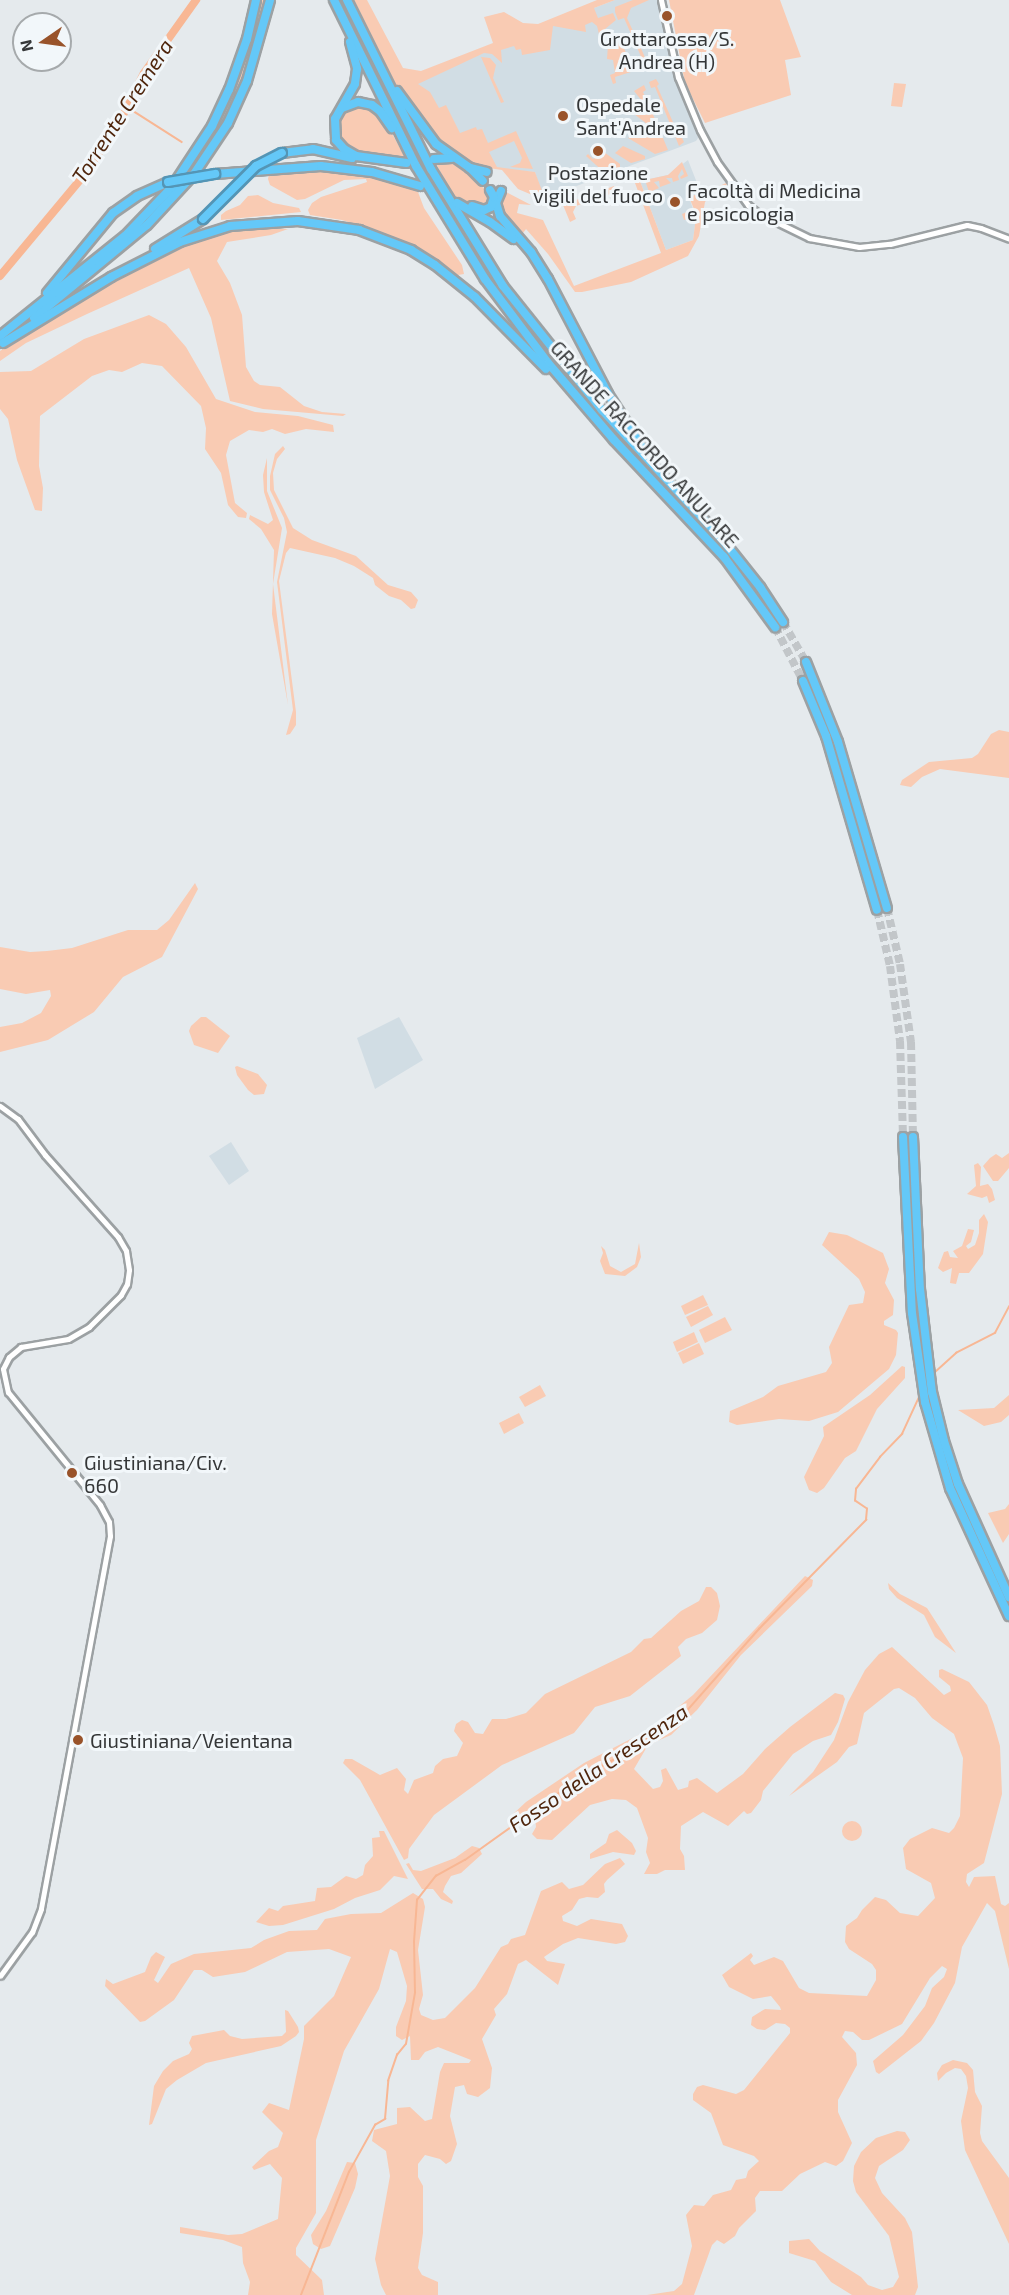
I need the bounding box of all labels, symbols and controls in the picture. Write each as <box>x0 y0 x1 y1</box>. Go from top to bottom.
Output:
marker: Grottarossa/S. Andrea (H) <box>660 9 674 23</box>
north arrow <box>12 12 72 72</box>
place label: Grottarossa/S. Andrea (H) <box>600 26 734 73</box>
water label: Torrente Cremera <box>66 34 178 188</box>
text: N <box>15 38 36 53</box>
place label: Ospedale Sant'Andrea <box>576 92 686 139</box>
marker: Ospedale Sant'Andrea <box>554 107 572 125</box>
marker: Postazione vigili del fuoco <box>591 144 605 158</box>
place label: Postazione vigili del fuoco <box>533 160 663 207</box>
place label: Facoltà di Medicina e psicologia <box>687 178 861 225</box>
marker: Facoltà di Medicina e psicologia <box>668 195 682 209</box>
street label: GRANDE RACCORDO ANULARE <box>546 335 744 553</box>
place label: Giustiniana/Civ. 660 <box>84 1450 227 1497</box>
marker: Giustiniana/Civ. 660 <box>65 1466 79 1480</box>
water label: Fosso della Crescenza <box>504 1699 692 1837</box>
place label: Giustiniana/Veientana <box>90 1728 293 1752</box>
marker: Giustiniana/Veientana <box>71 1733 85 1747</box>

